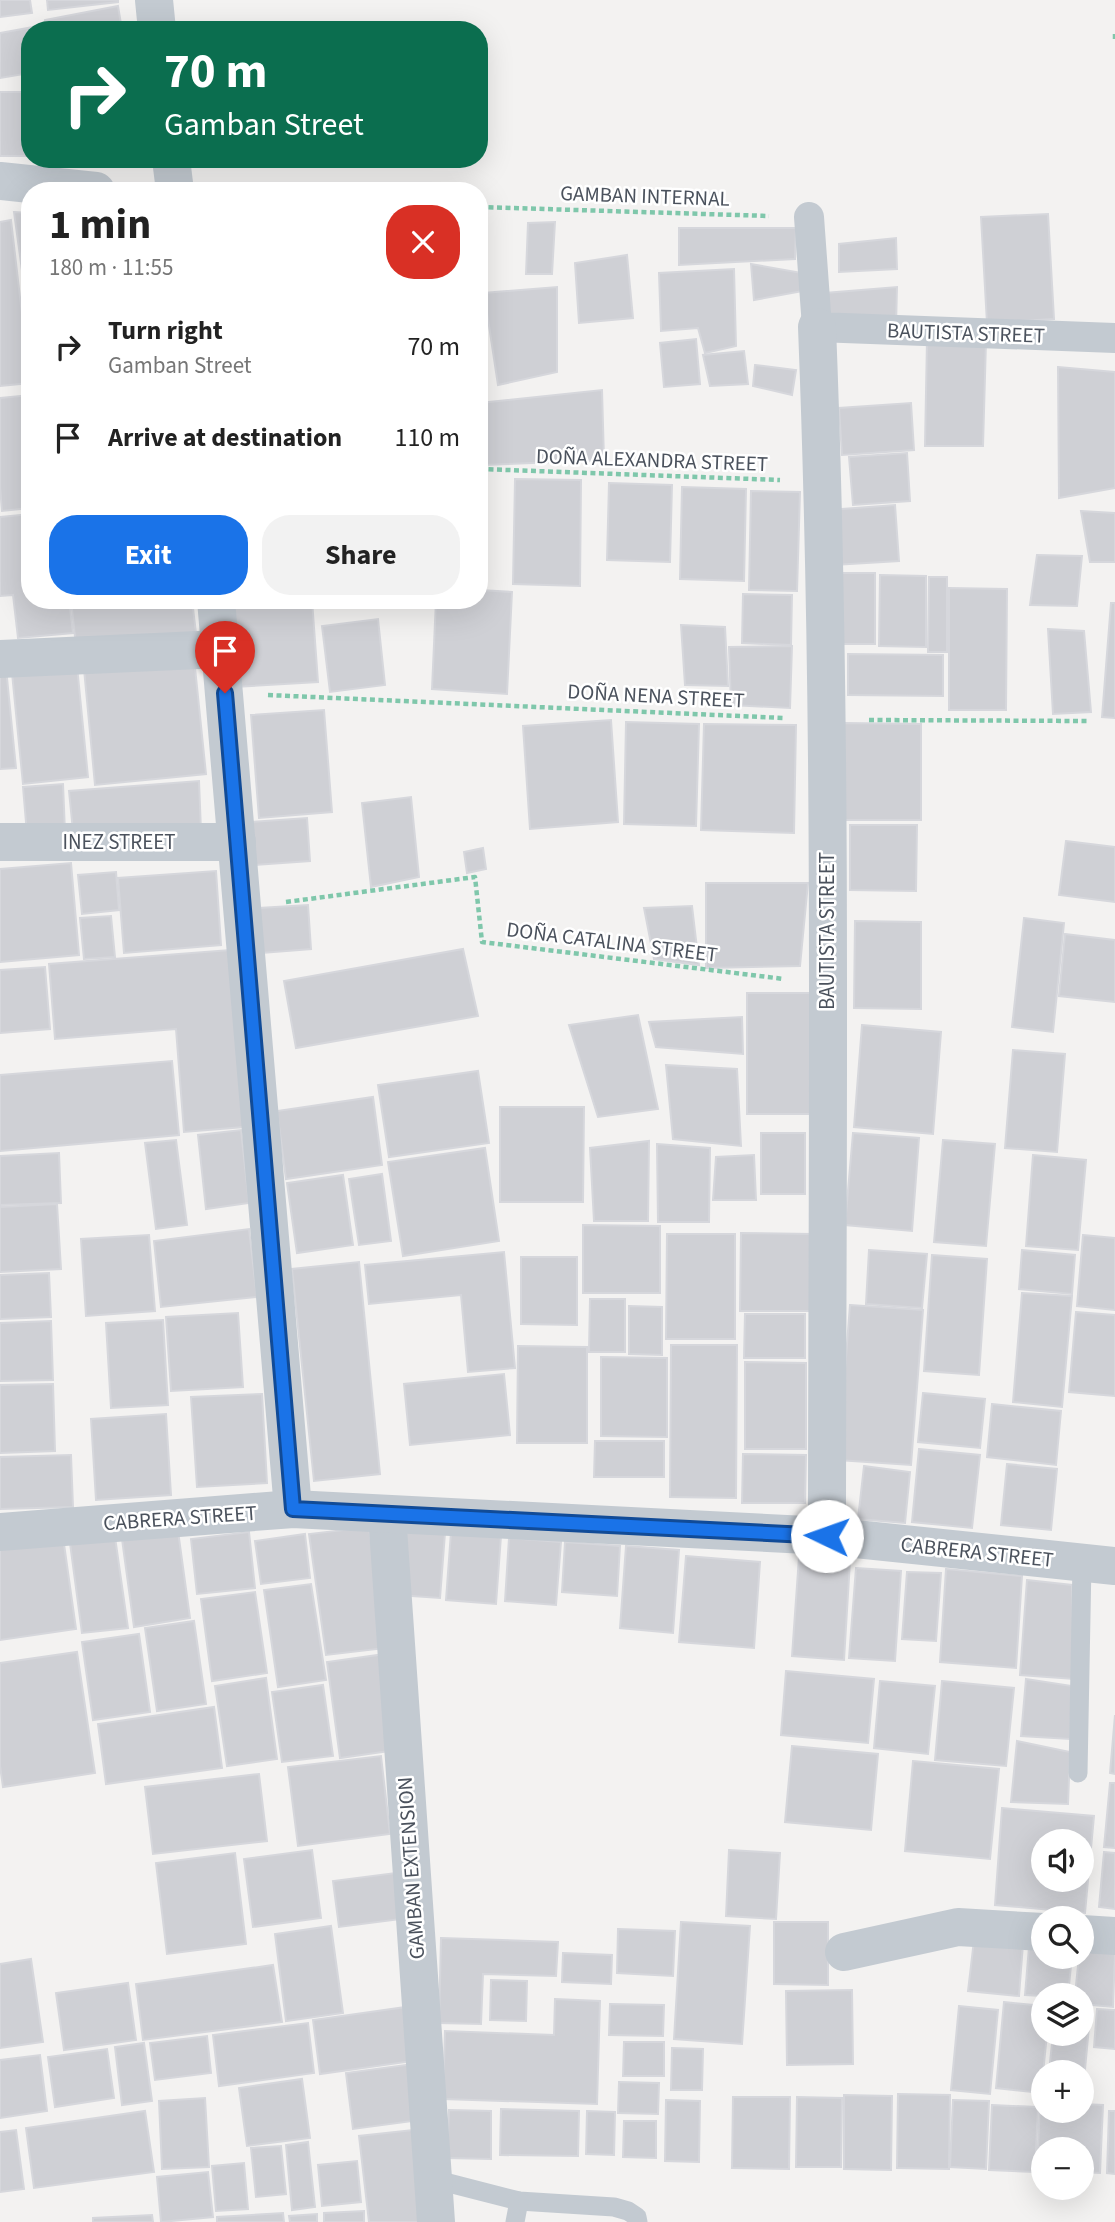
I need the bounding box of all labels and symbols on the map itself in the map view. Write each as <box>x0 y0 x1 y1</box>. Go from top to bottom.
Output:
street label: GAMBAN INTERNAL <box>560 178 730 214</box>
street label: BAUTISTA STREET <box>887 315 1045 351</box>
street label: DOÑA ALEXANDRA STREET <box>535 441 769 479</box>
pin <box>195 621 255 693</box>
street label: DOÑA NENA STREET <box>567 676 745 716</box>
street label: INEZ STREET <box>62 827 176 857</box>
street label: BAUTISTA STREET <box>812 852 842 1010</box>
street label: DOÑA CATALINA STREET <box>505 914 719 970</box>
street label: CABRERA STREET <box>102 1498 258 1538</box>
position arrow <box>790 1499 864 1573</box>
street label: CABRERA STREET <box>899 1529 1055 1575</box>
street label: GAMBAN EXTENSION <box>390 1776 432 1960</box>

